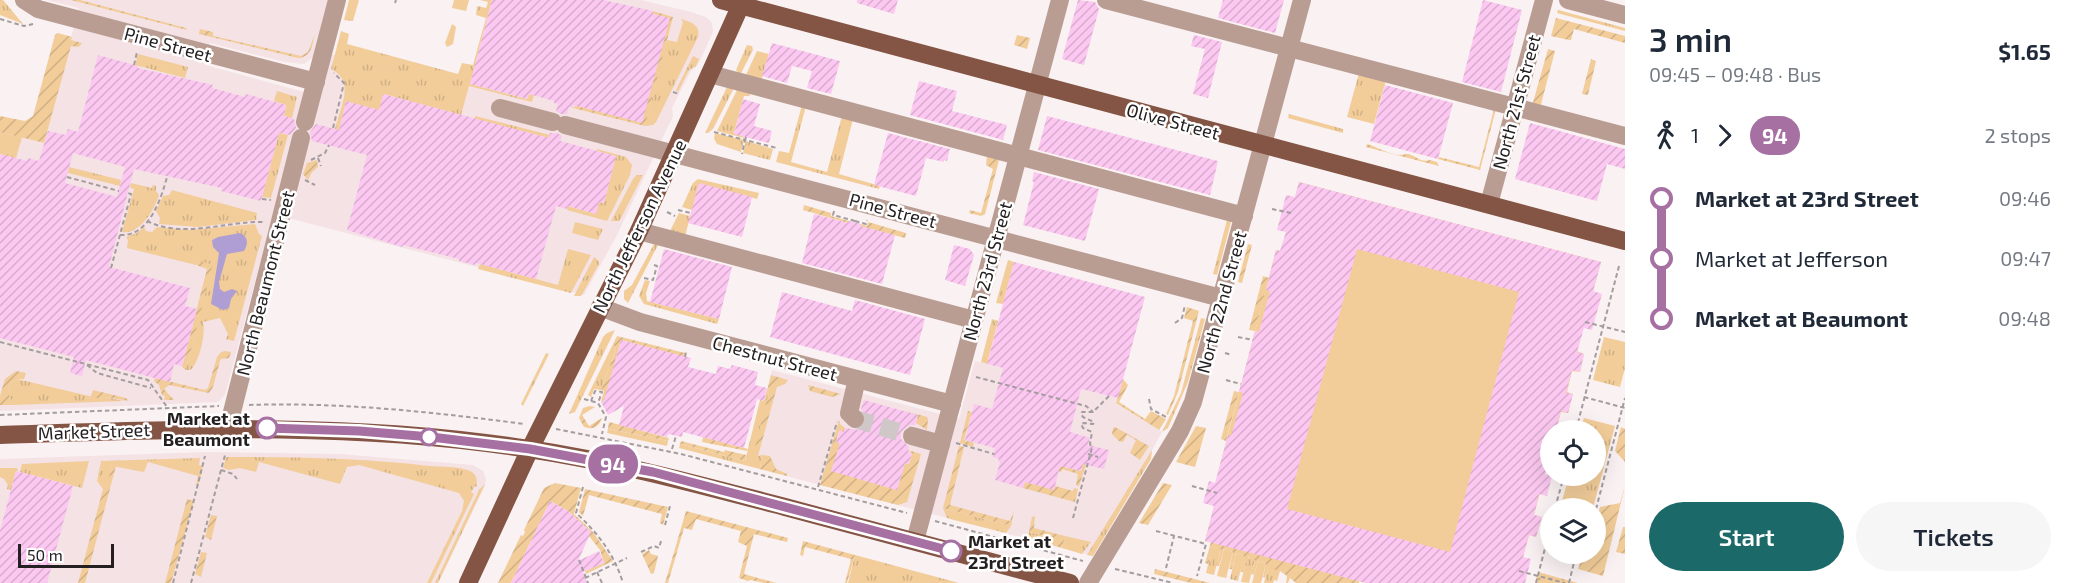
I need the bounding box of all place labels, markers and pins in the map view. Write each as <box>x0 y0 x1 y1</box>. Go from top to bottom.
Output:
place label: Market at Beaumont <box>163 407 251 450</box>
marker: Market at Beaumont <box>256 417 278 439</box>
unlabelled marker <box>420 428 438 446</box>
place label: Market at 23rd Street <box>968 530 1065 573</box>
marker: Market at 23rd Street <box>940 540 962 562</box>

